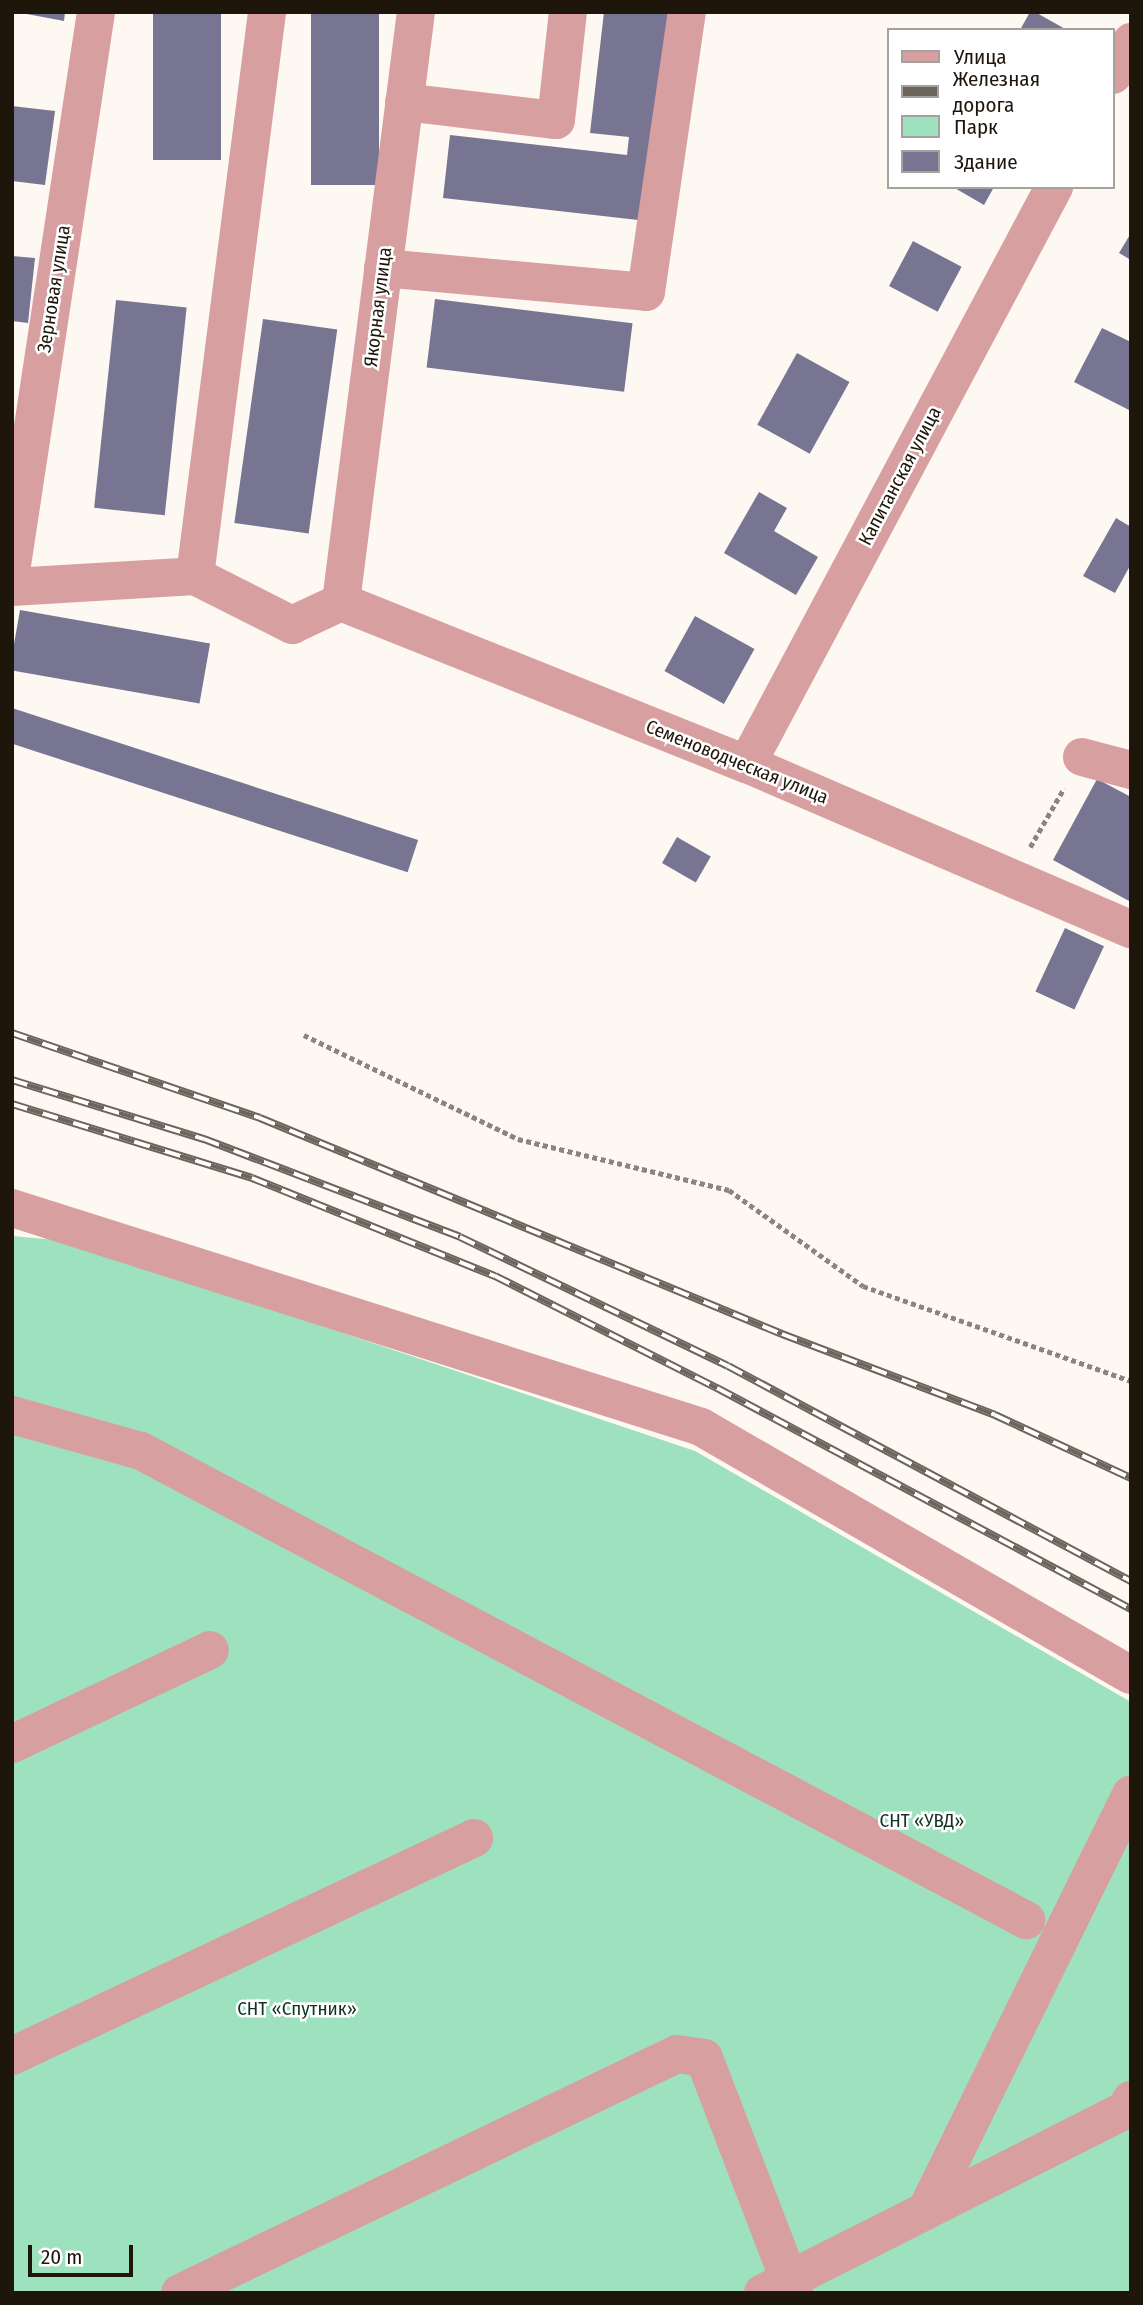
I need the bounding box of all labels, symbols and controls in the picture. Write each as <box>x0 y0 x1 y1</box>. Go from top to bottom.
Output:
legend <box>888 28 1115 189</box>
text: Улица <box>954 44 1007 70</box>
text: Железная дорога <box>953 66 1040 118</box>
text: Парк <box>954 114 998 140</box>
text: Здание <box>954 149 1018 175</box>
street label: Зерновая улица <box>33 224 75 354</box>
street label: Якорная улица <box>359 246 397 368</box>
street label: Капитанская улица <box>854 403 946 549</box>
street label: Семеноводческая улица <box>642 715 832 809</box>
park label: СНТ «УВД» <box>879 1810 965 1832</box>
park label: СНТ «Спутник» <box>237 1998 357 2020</box>
scale bar <box>32 2232 136 2276</box>
text: 20 m <box>41 2244 82 2270</box>

